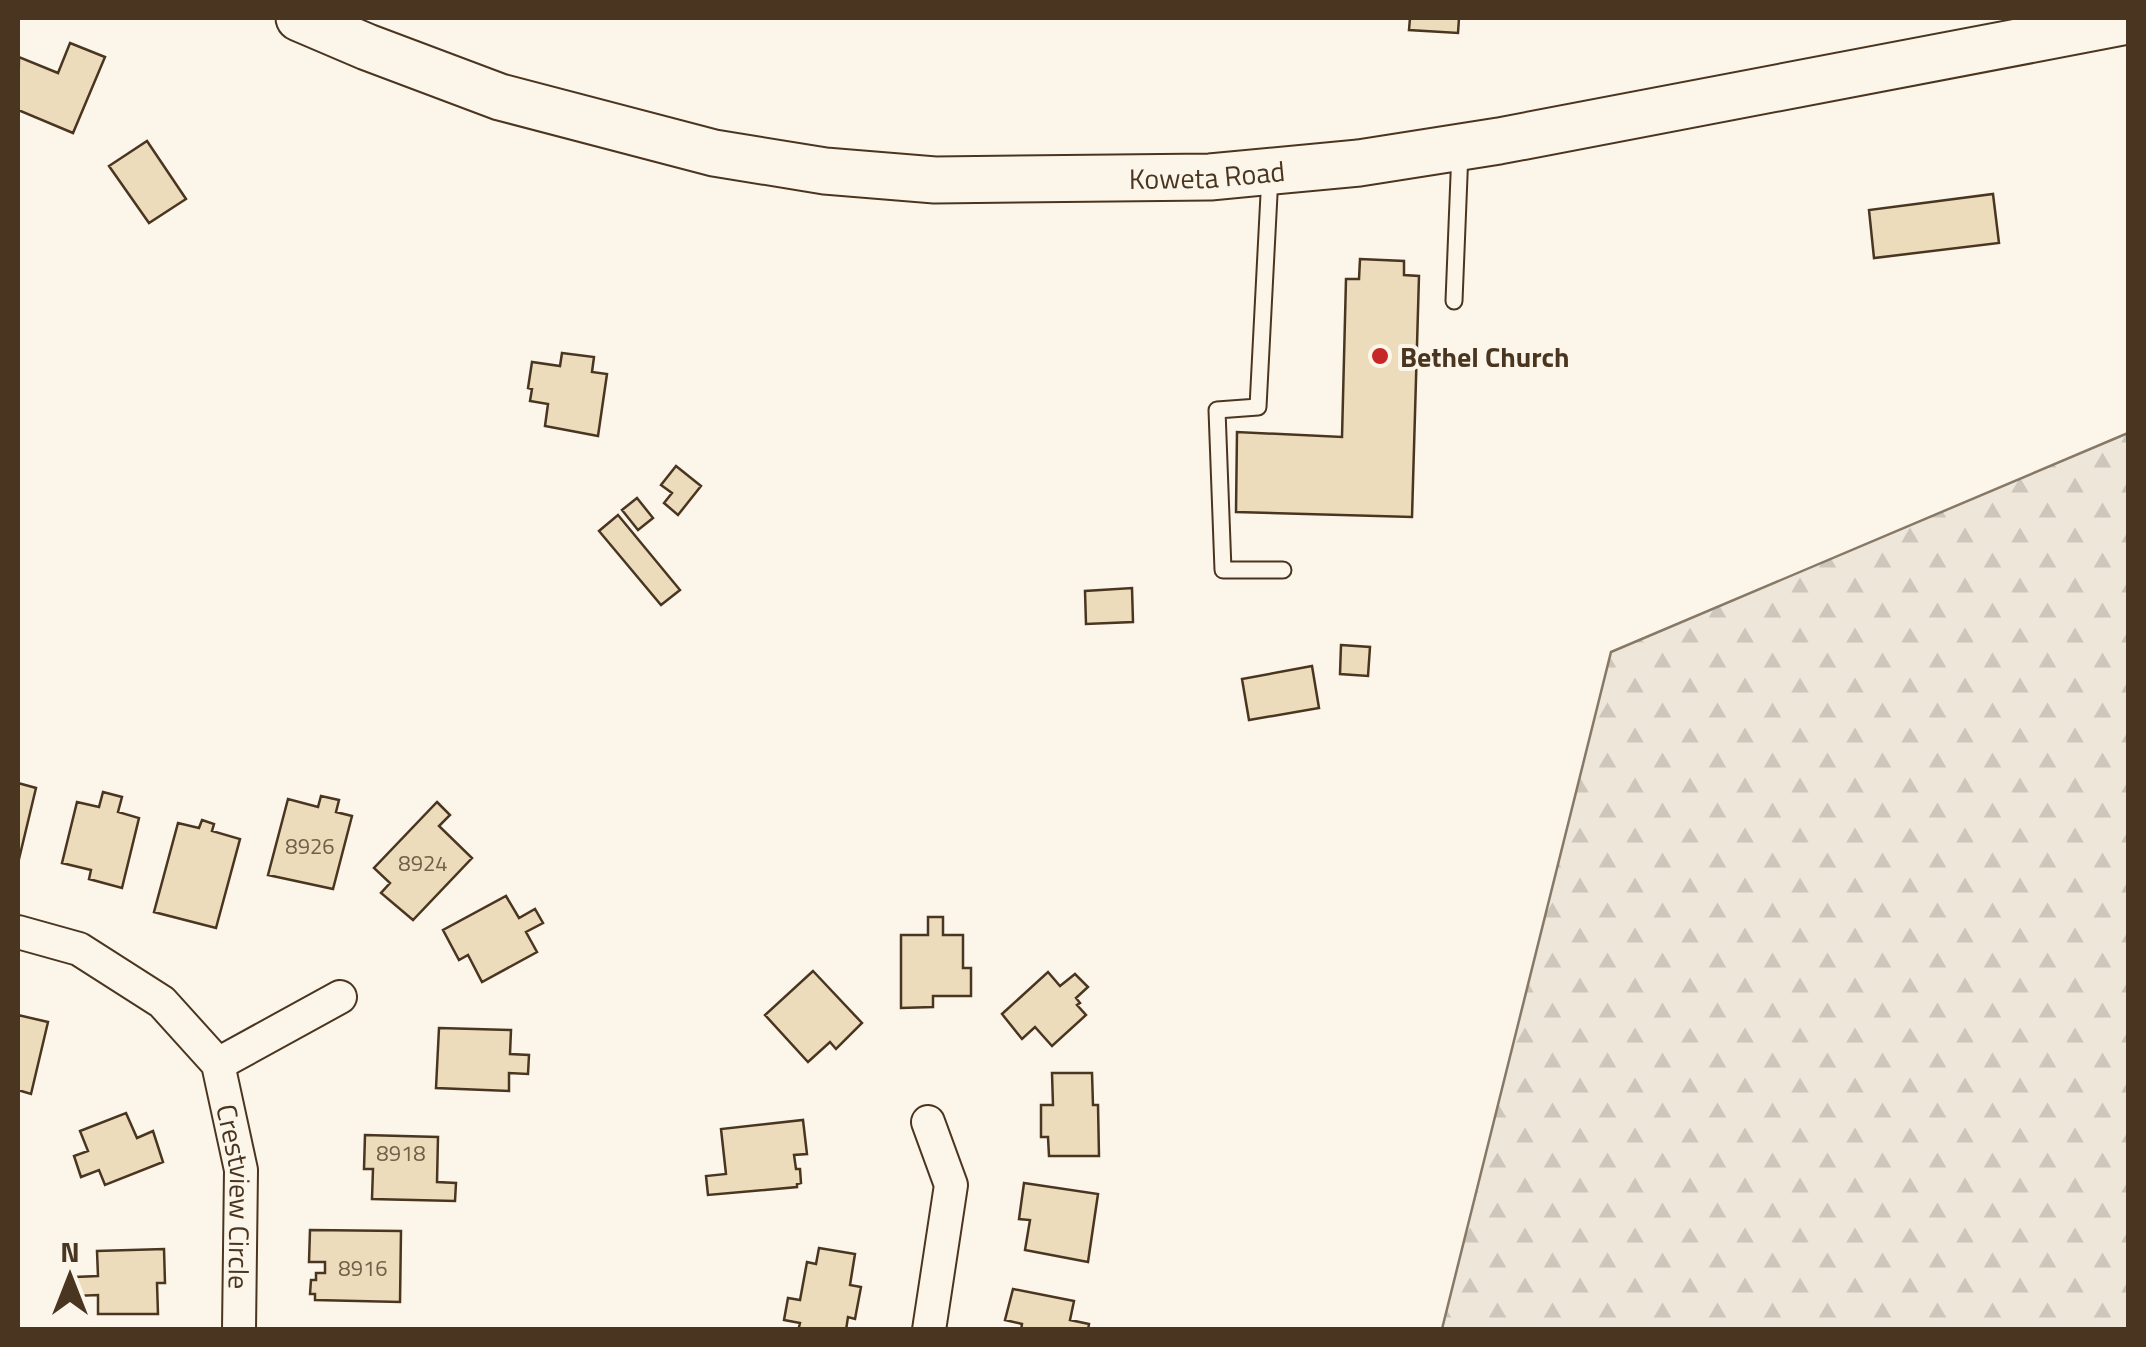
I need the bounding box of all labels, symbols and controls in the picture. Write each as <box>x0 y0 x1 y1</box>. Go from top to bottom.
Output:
street label: Koweta Road <box>1129 149 1287 199</box>
place label: Bethel Church <box>1400 335 1570 378</box>
marker: Bethel Church <box>1369 345 1391 367</box>
house number: 8926 <box>285 829 335 863</box>
house number: 8924 <box>398 846 448 880</box>
street label: Crestview Circle <box>206 1100 263 1290</box>
house number: 8918 <box>376 1136 426 1170</box>
north arrow <box>20 1227 120 1327</box>
text: N <box>60 1230 80 1273</box>
house number: 8916 <box>338 1251 388 1285</box>

